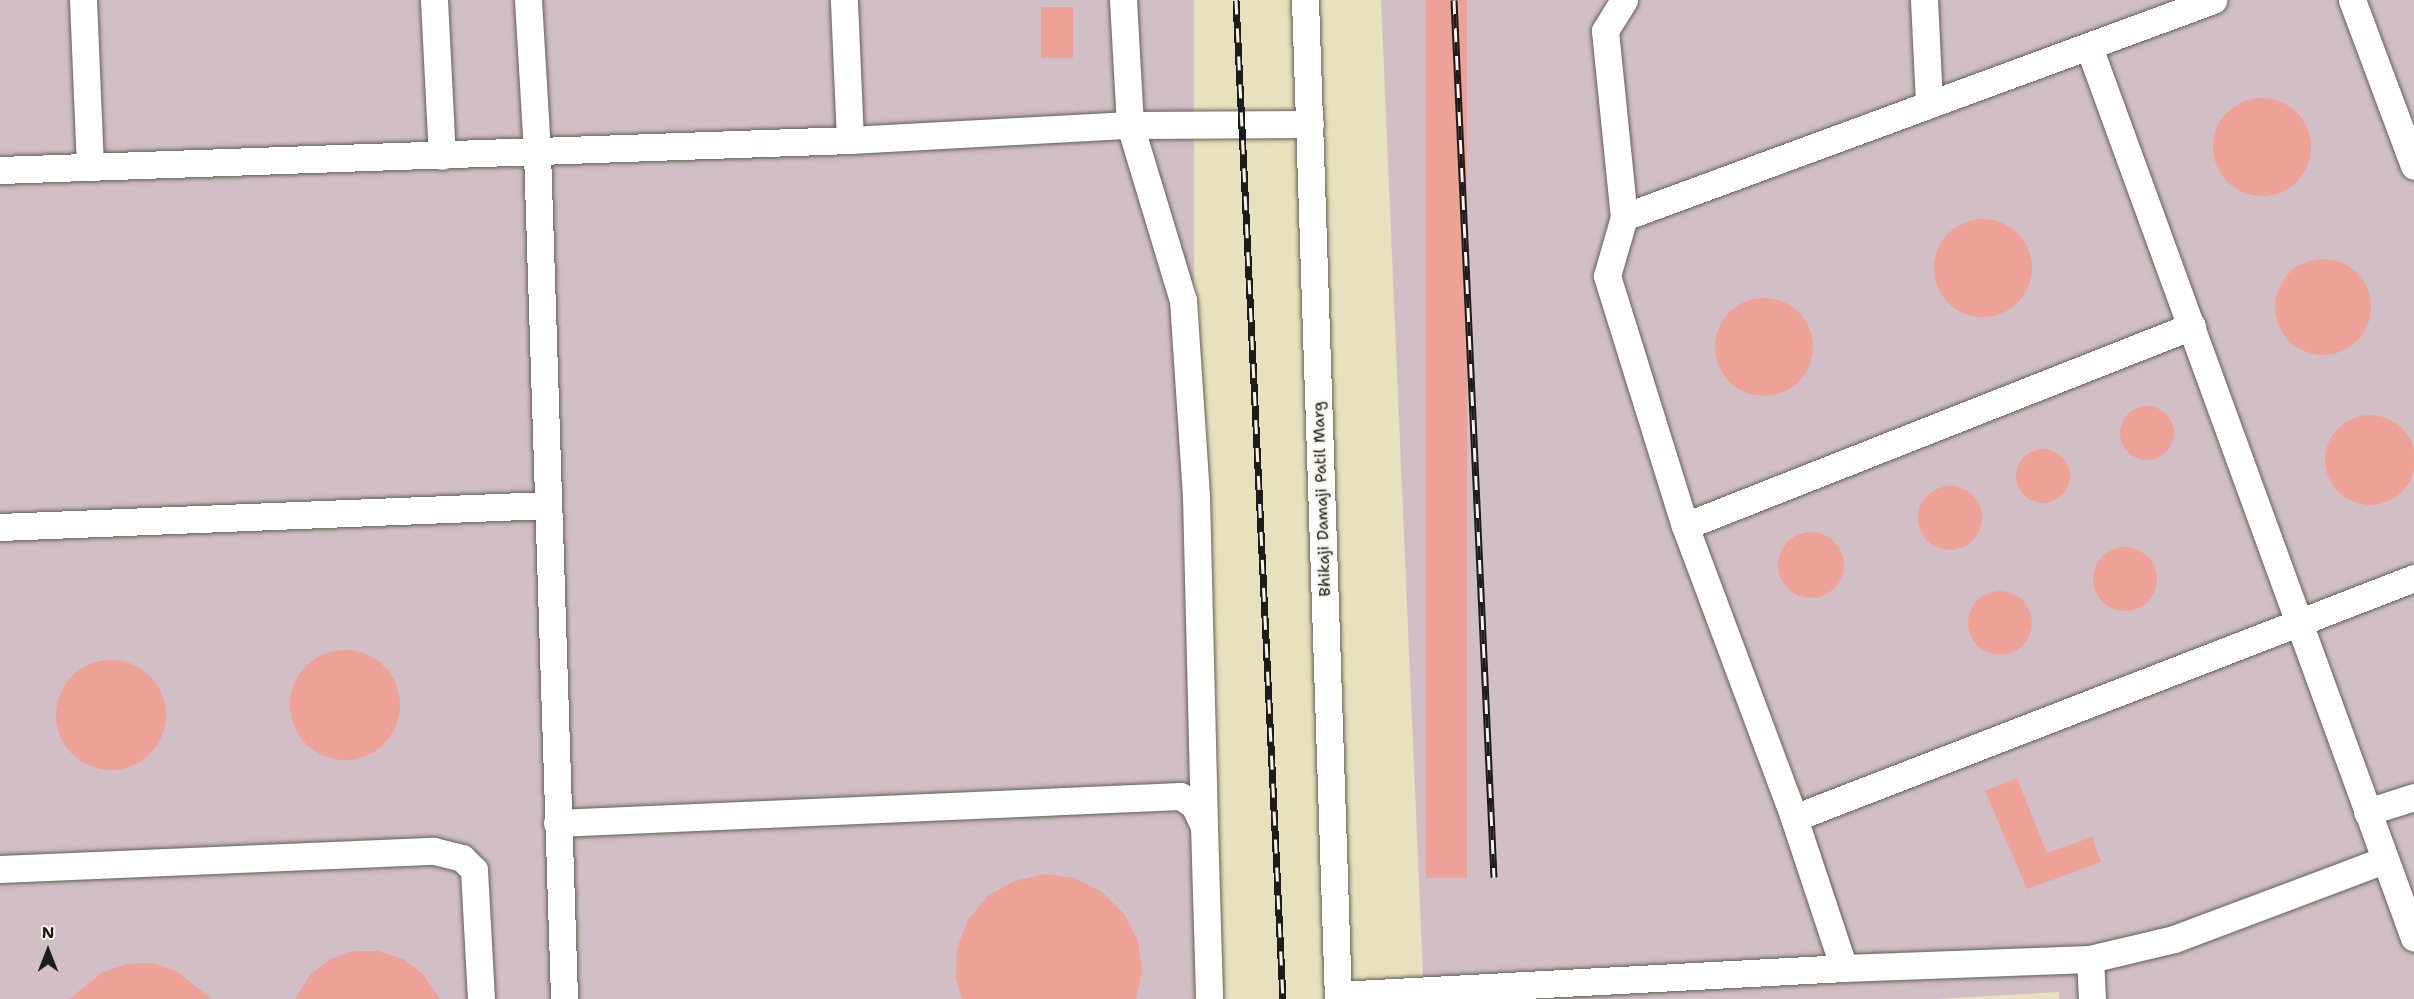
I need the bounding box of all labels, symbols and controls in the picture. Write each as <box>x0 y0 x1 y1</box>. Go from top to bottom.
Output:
street label: Bhikaji Damaji Patil Marg <box>1309 401 1335 597</box>
north arrow <box>18 921 78 981</box>
text: N <box>42 922 54 943</box>

